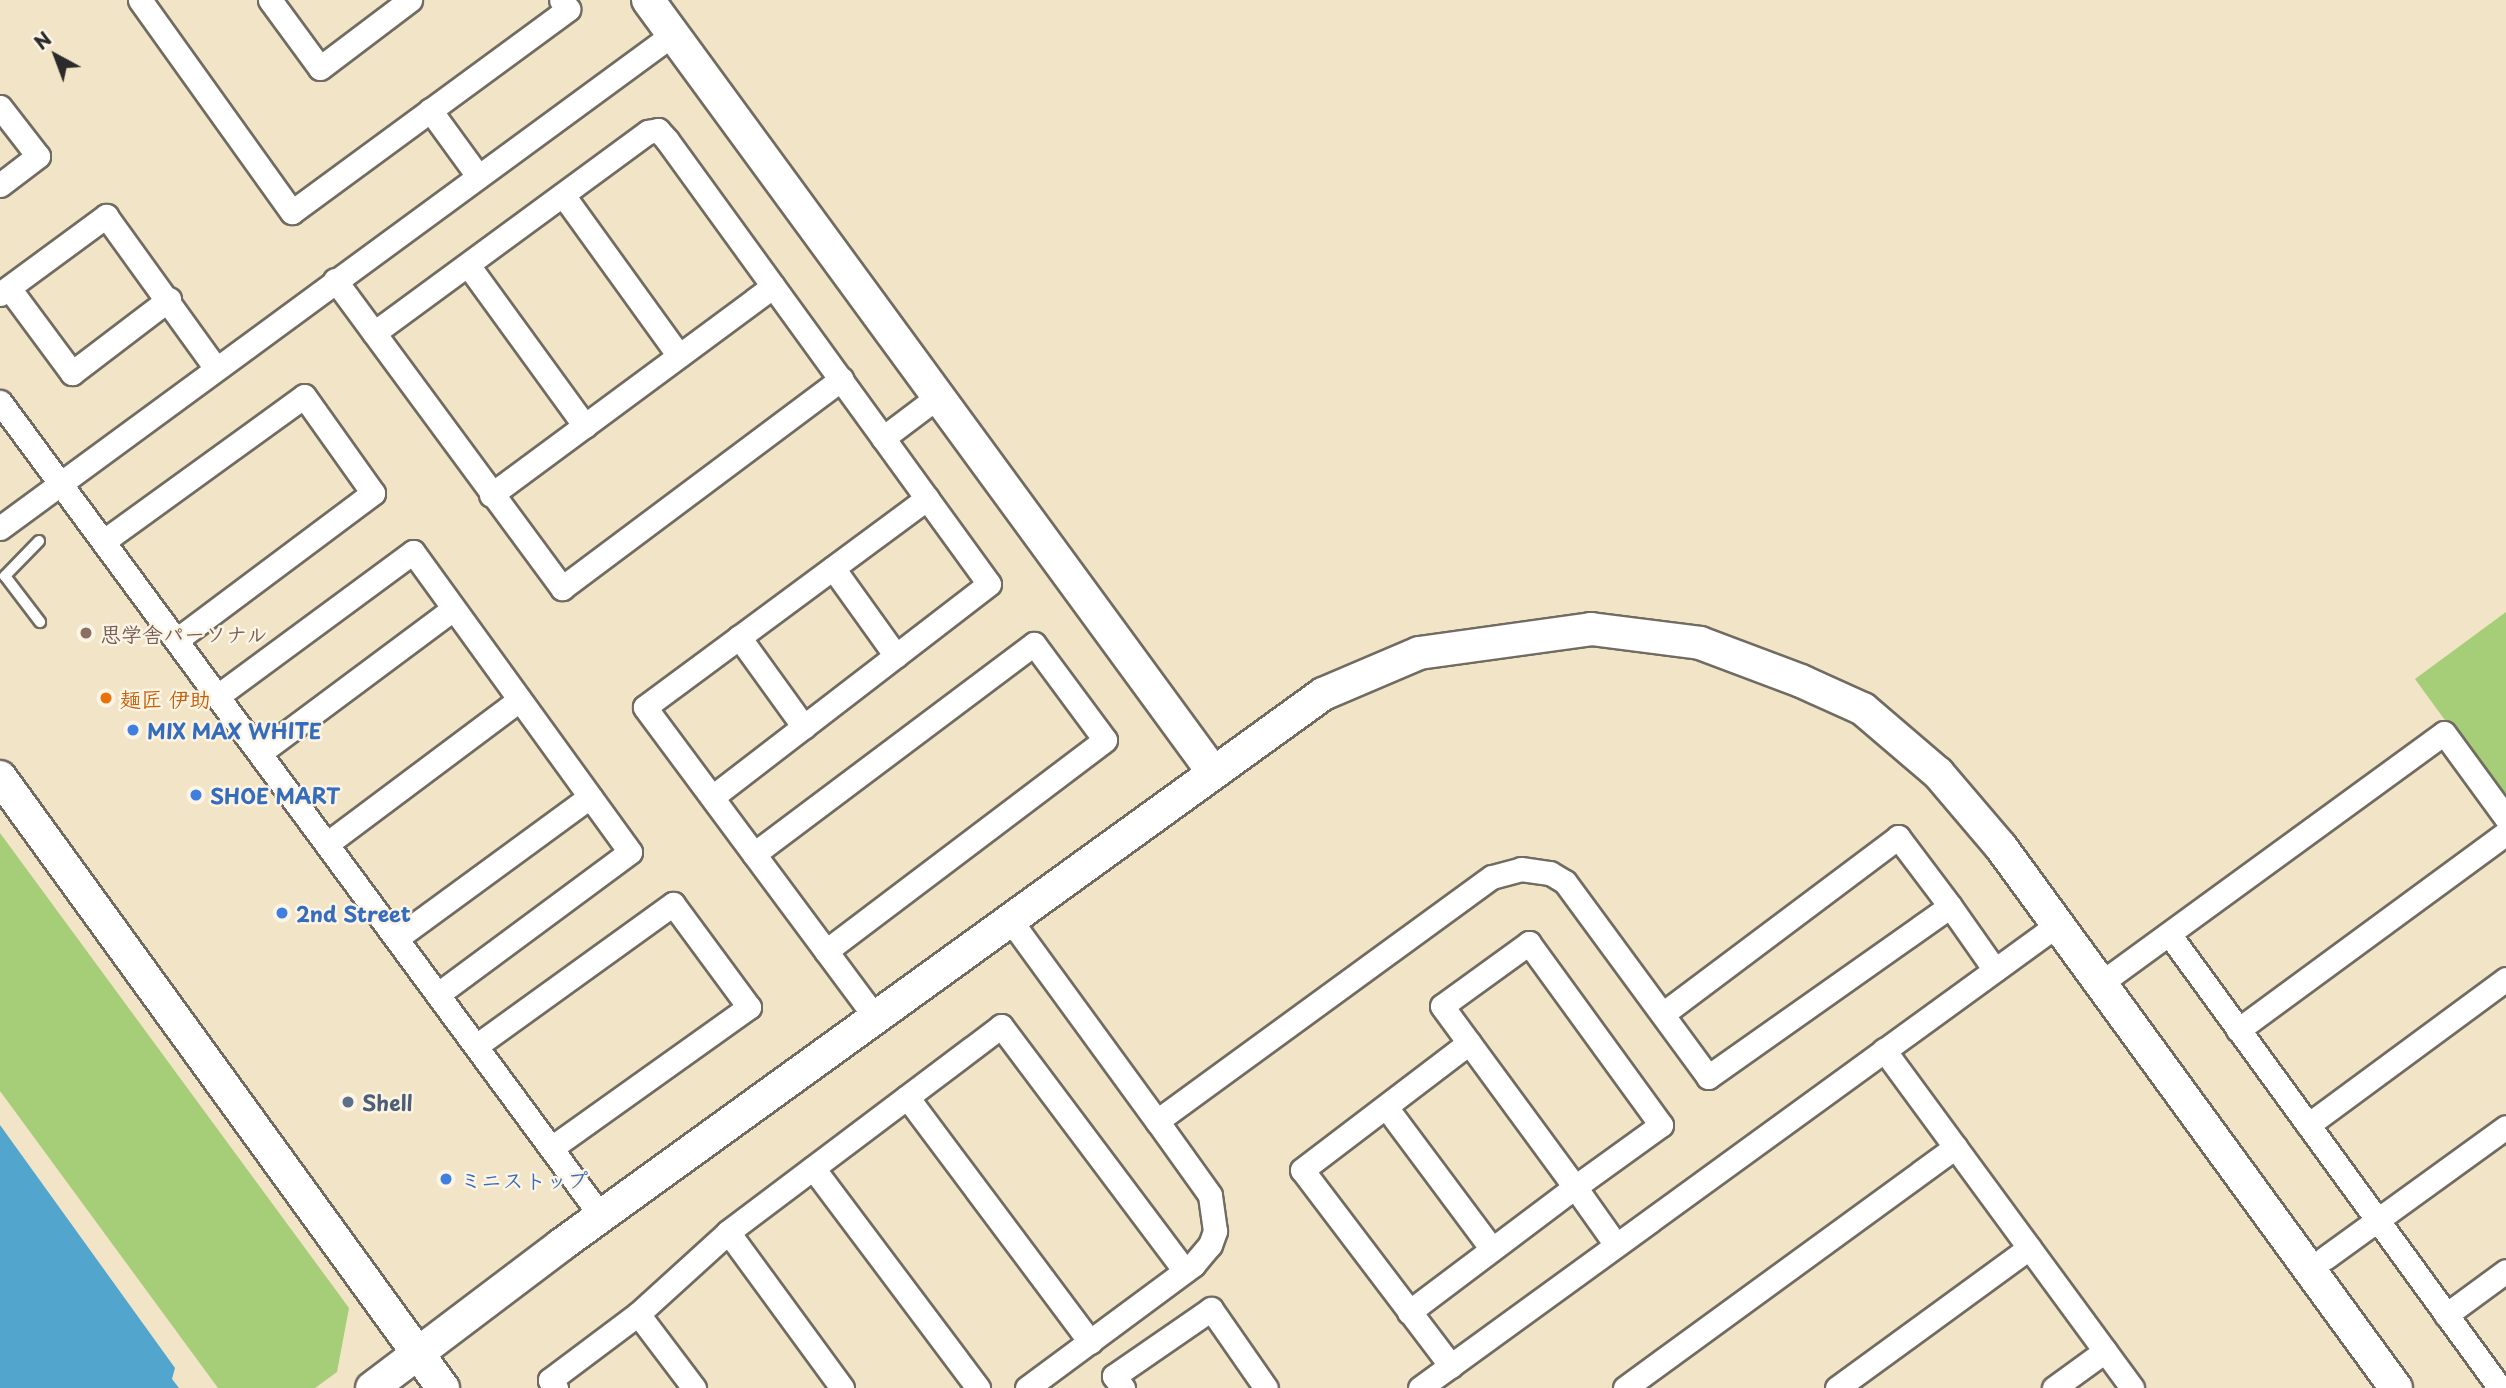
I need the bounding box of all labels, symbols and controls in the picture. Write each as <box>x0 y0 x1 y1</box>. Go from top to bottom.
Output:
north arrow <box>21 21 91 91</box>
text: N <box>27 25 57 56</box>
place label: 思学舎パーソナル <box>100 620 268 646</box>
marker: 思学舎パーソナル <box>78 625 94 641</box>
place label: 麺匠 伊助 <box>120 685 211 711</box>
marker: 麺匠 伊助 <box>98 690 114 706</box>
place label: MIX MAX WHITE <box>147 717 325 743</box>
marker: MIX MAX WHITE <box>125 722 141 738</box>
place label: SHOE MART <box>210 782 341 808</box>
marker: SHOE MART <box>188 787 204 803</box>
place label: 2nd Street <box>296 900 411 926</box>
marker: 2nd Street <box>274 905 290 921</box>
place label: Shell <box>362 1089 413 1115</box>
marker: Shell <box>340 1094 356 1110</box>
place label: ミニストップ <box>460 1166 586 1192</box>
marker: ミニストップ <box>438 1171 454 1187</box>

